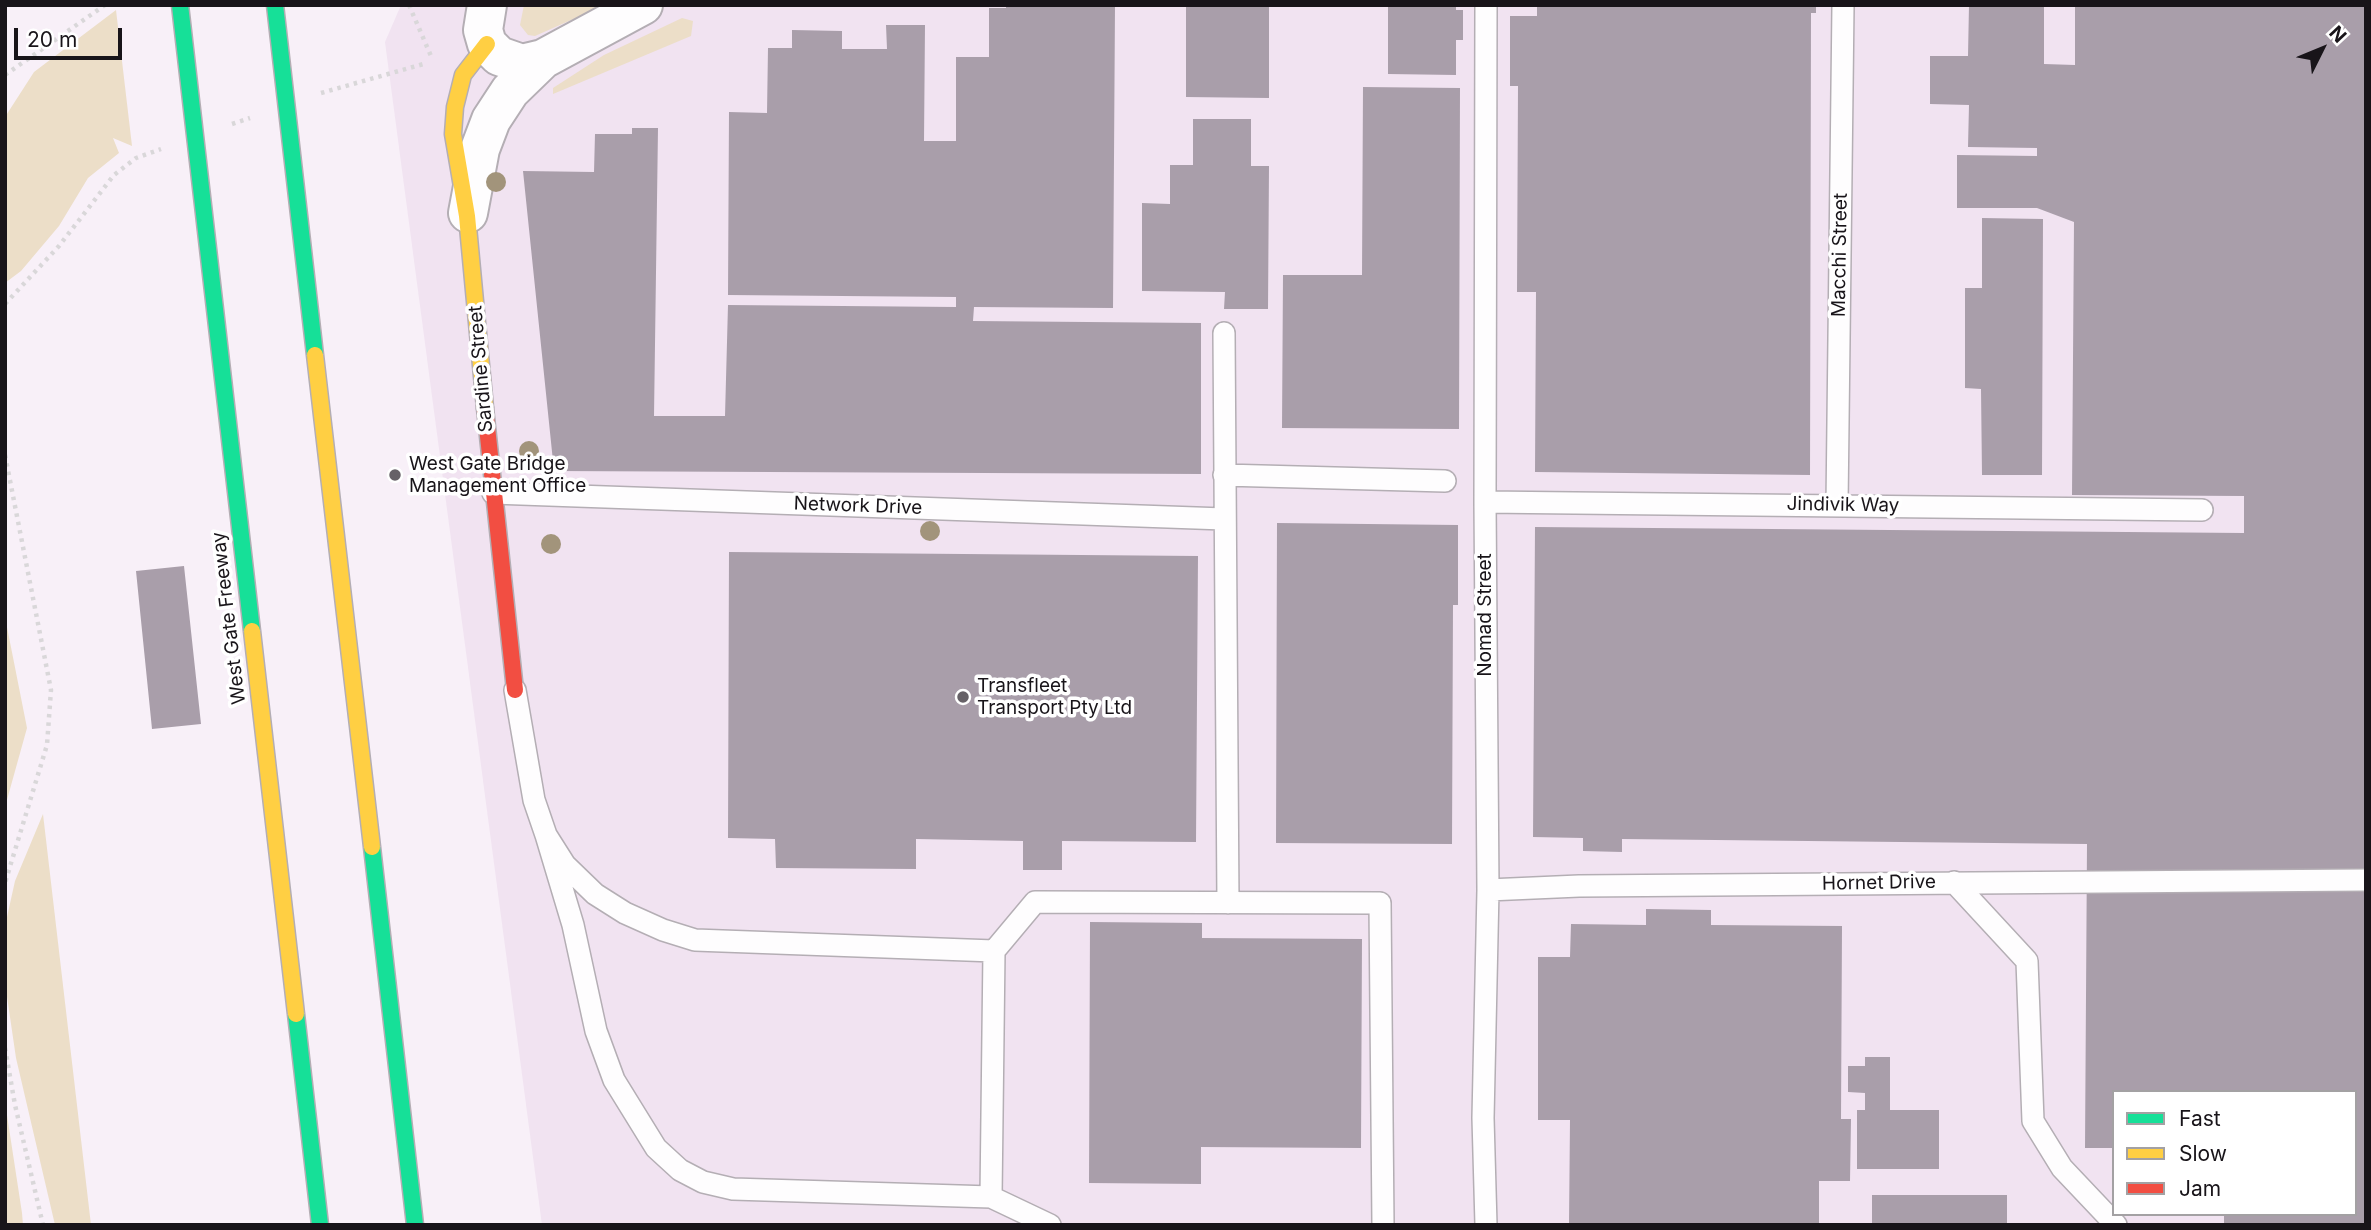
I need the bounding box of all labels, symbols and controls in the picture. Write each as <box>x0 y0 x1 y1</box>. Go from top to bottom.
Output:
scale bar <box>18 14 126 58</box>
north arrow <box>2287 14 2357 84</box>
text: N <box>2324 21 2351 47</box>
text: 20 m <box>27 27 77 52</box>
street label: Macchi Street <box>1828 193 1852 317</box>
street label: Sardine Street <box>464 305 498 433</box>
place label: West Gate Bridge Management Office <box>409 453 586 497</box>
marker: West Gate Bridge Management Office <box>387 467 403 483</box>
street label: Network Drive <box>793 492 923 520</box>
street label: Jindivik Way <box>1786 493 1900 517</box>
street label: West Gate Freeway <box>207 530 251 706</box>
street label: Nomad Street <box>1474 553 1496 677</box>
place label: Transfleet Transport Pty Ltd <box>977 675 1132 719</box>
marker: Transfleet Transport Pty Ltd <box>955 689 971 705</box>
street label: Hornet Drive <box>1822 871 1936 895</box>
legend <box>2112 1090 2357 1216</box>
text: Fast <box>2179 1106 2221 1131</box>
text: Slow <box>2179 1141 2227 1166</box>
text: Jam <box>2179 1176 2221 1201</box>

